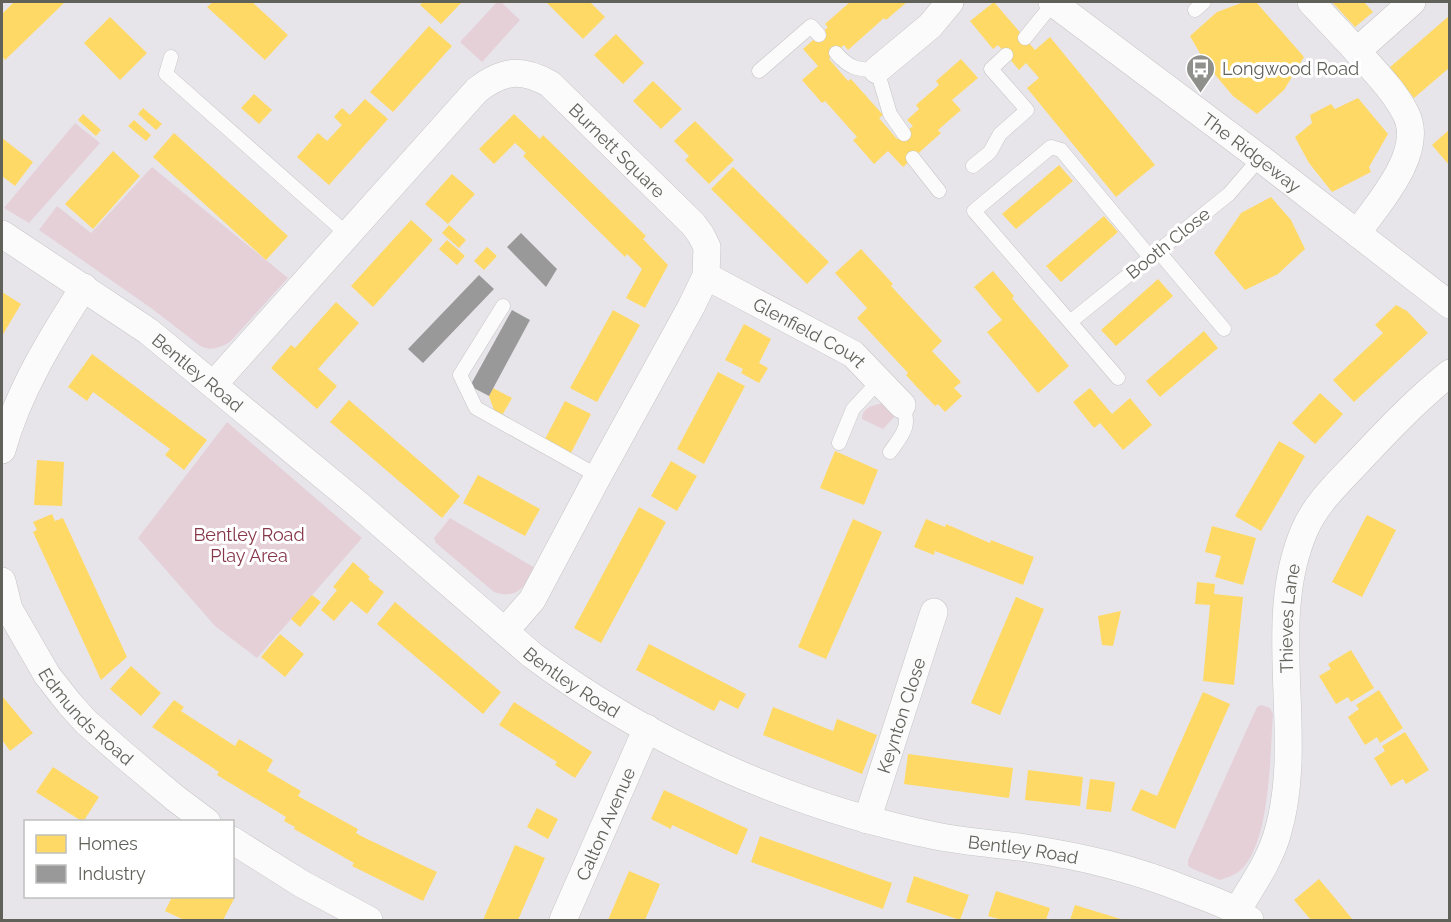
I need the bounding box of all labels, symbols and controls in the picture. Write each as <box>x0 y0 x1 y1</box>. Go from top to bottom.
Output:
bus stop icon: Longwood Road <box>1185 52 1217 94</box>
place label: Longwood Road <box>1222 58 1359 79</box>
street label: Burnett Square <box>565 99 670 202</box>
street label: The Ridgeway <box>1198 108 1306 197</box>
street label: Booth Close <box>1122 203 1214 283</box>
street label: Glenfield Court <box>750 293 870 372</box>
street label: Bentley Road <box>148 329 248 416</box>
park label: Bentley Road Play Area <box>193 524 305 566</box>
street label: Thieves Lane <box>1275 561 1304 674</box>
street label: Bentley Road <box>520 642 624 722</box>
street label: Keynton Close <box>872 654 929 776</box>
street label: Edmunds Road <box>35 664 138 769</box>
street label: Calton Avenue <box>571 764 639 884</box>
legend <box>24 820 234 898</box>
street label: Bentley Road <box>967 831 1080 868</box>
text: Homes <box>78 833 138 854</box>
text: Industry <box>78 863 146 884</box>

